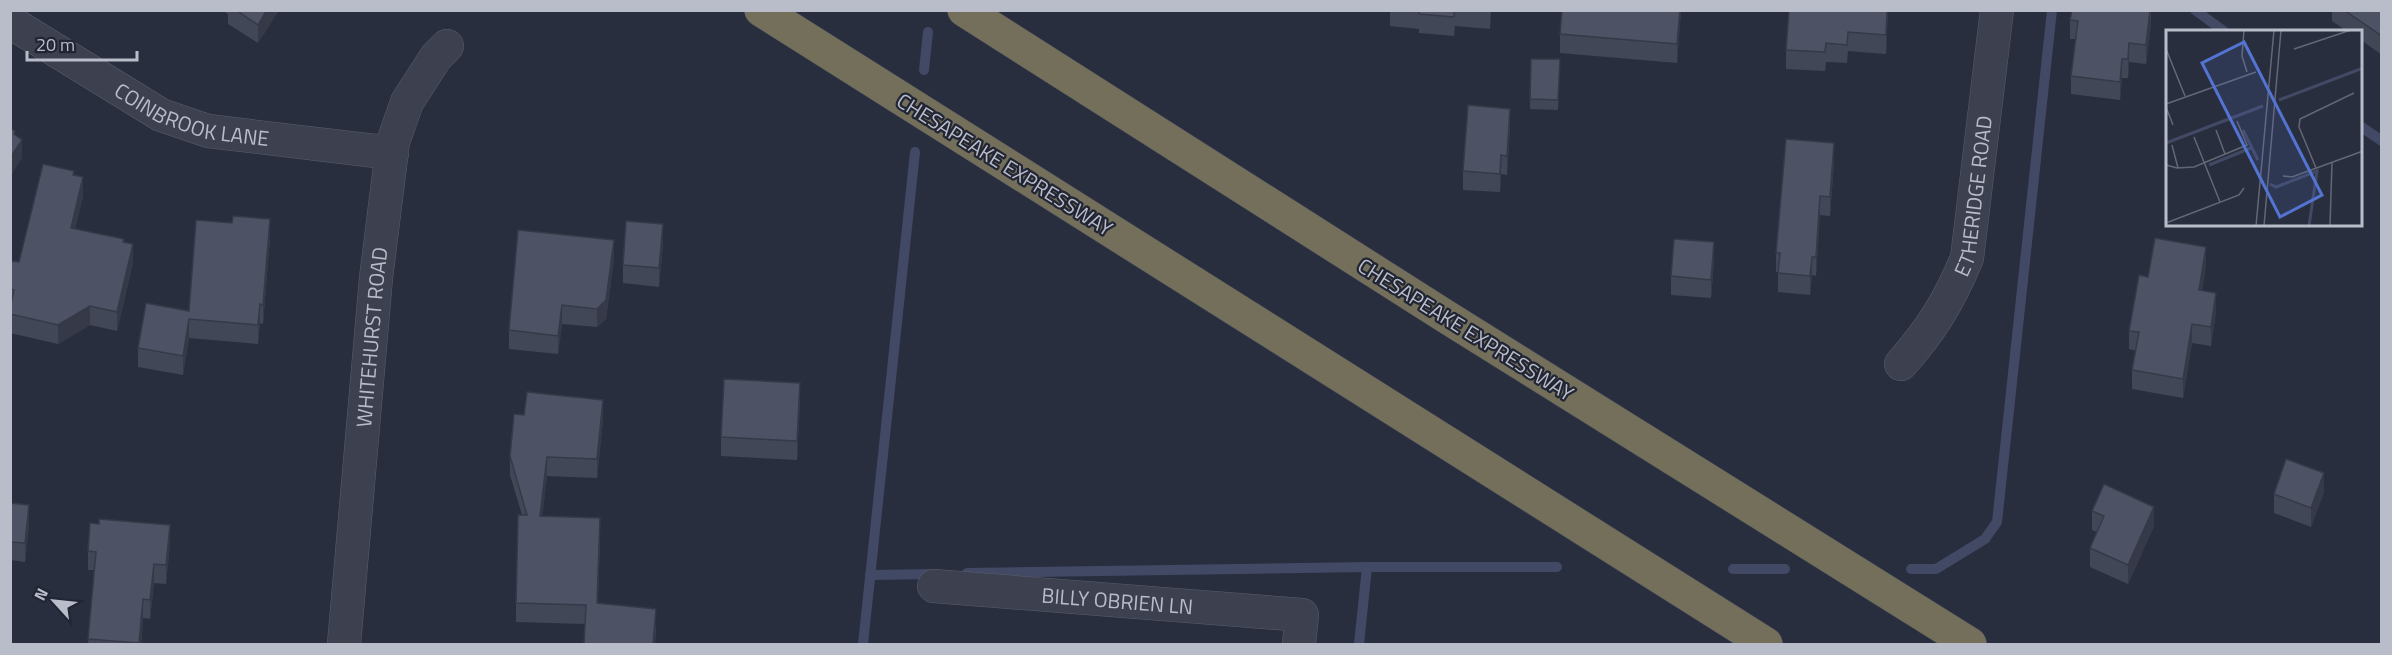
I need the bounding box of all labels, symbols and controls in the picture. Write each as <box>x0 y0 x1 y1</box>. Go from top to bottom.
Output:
scale bar <box>27 24 136 62</box>
inset map <box>2166 30 2362 226</box>
text: 20 m <box>36 31 75 58</box>
street label: COINBROOK LANE <box>108 74 271 154</box>
street label: CHESAPEAKE EXPRESSWAY <box>891 84 1120 244</box>
street label: ETHERIDGE ROAD <box>1945 114 2000 282</box>
street label: WHITEHURST ROAD <box>347 245 396 429</box>
street label: CHESAPEAKE EXPRESSWAY <box>1352 249 1581 409</box>
north arrow <box>24 571 84 631</box>
street label: BILLY OBRIEN LN <box>1040 579 1194 622</box>
text: N <box>27 584 54 605</box>

